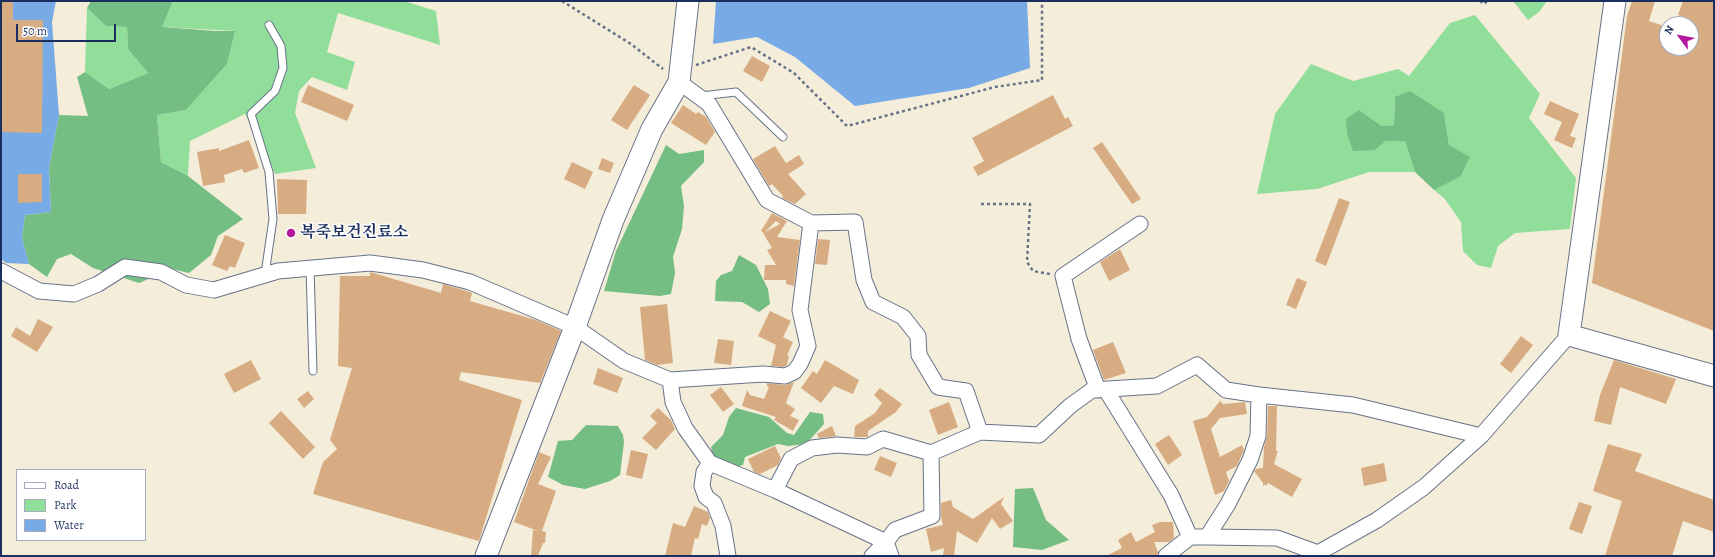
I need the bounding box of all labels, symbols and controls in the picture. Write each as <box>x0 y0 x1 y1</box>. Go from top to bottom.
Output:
scale bar <box>18 16 118 42</box>
north arrow <box>1659 16 1699 56</box>
text: 50 m <box>23 23 47 39</box>
text: N <box>1661 23 1678 37</box>
place label: 복죽보건진료소 <box>300 223 408 243</box>
marker: 복죽보건진료소 <box>285 227 297 239</box>
legend <box>16 469 146 541</box>
text: Road <box>54 477 79 493</box>
text: Park <box>54 497 77 513</box>
text: Water <box>54 517 84 533</box>

